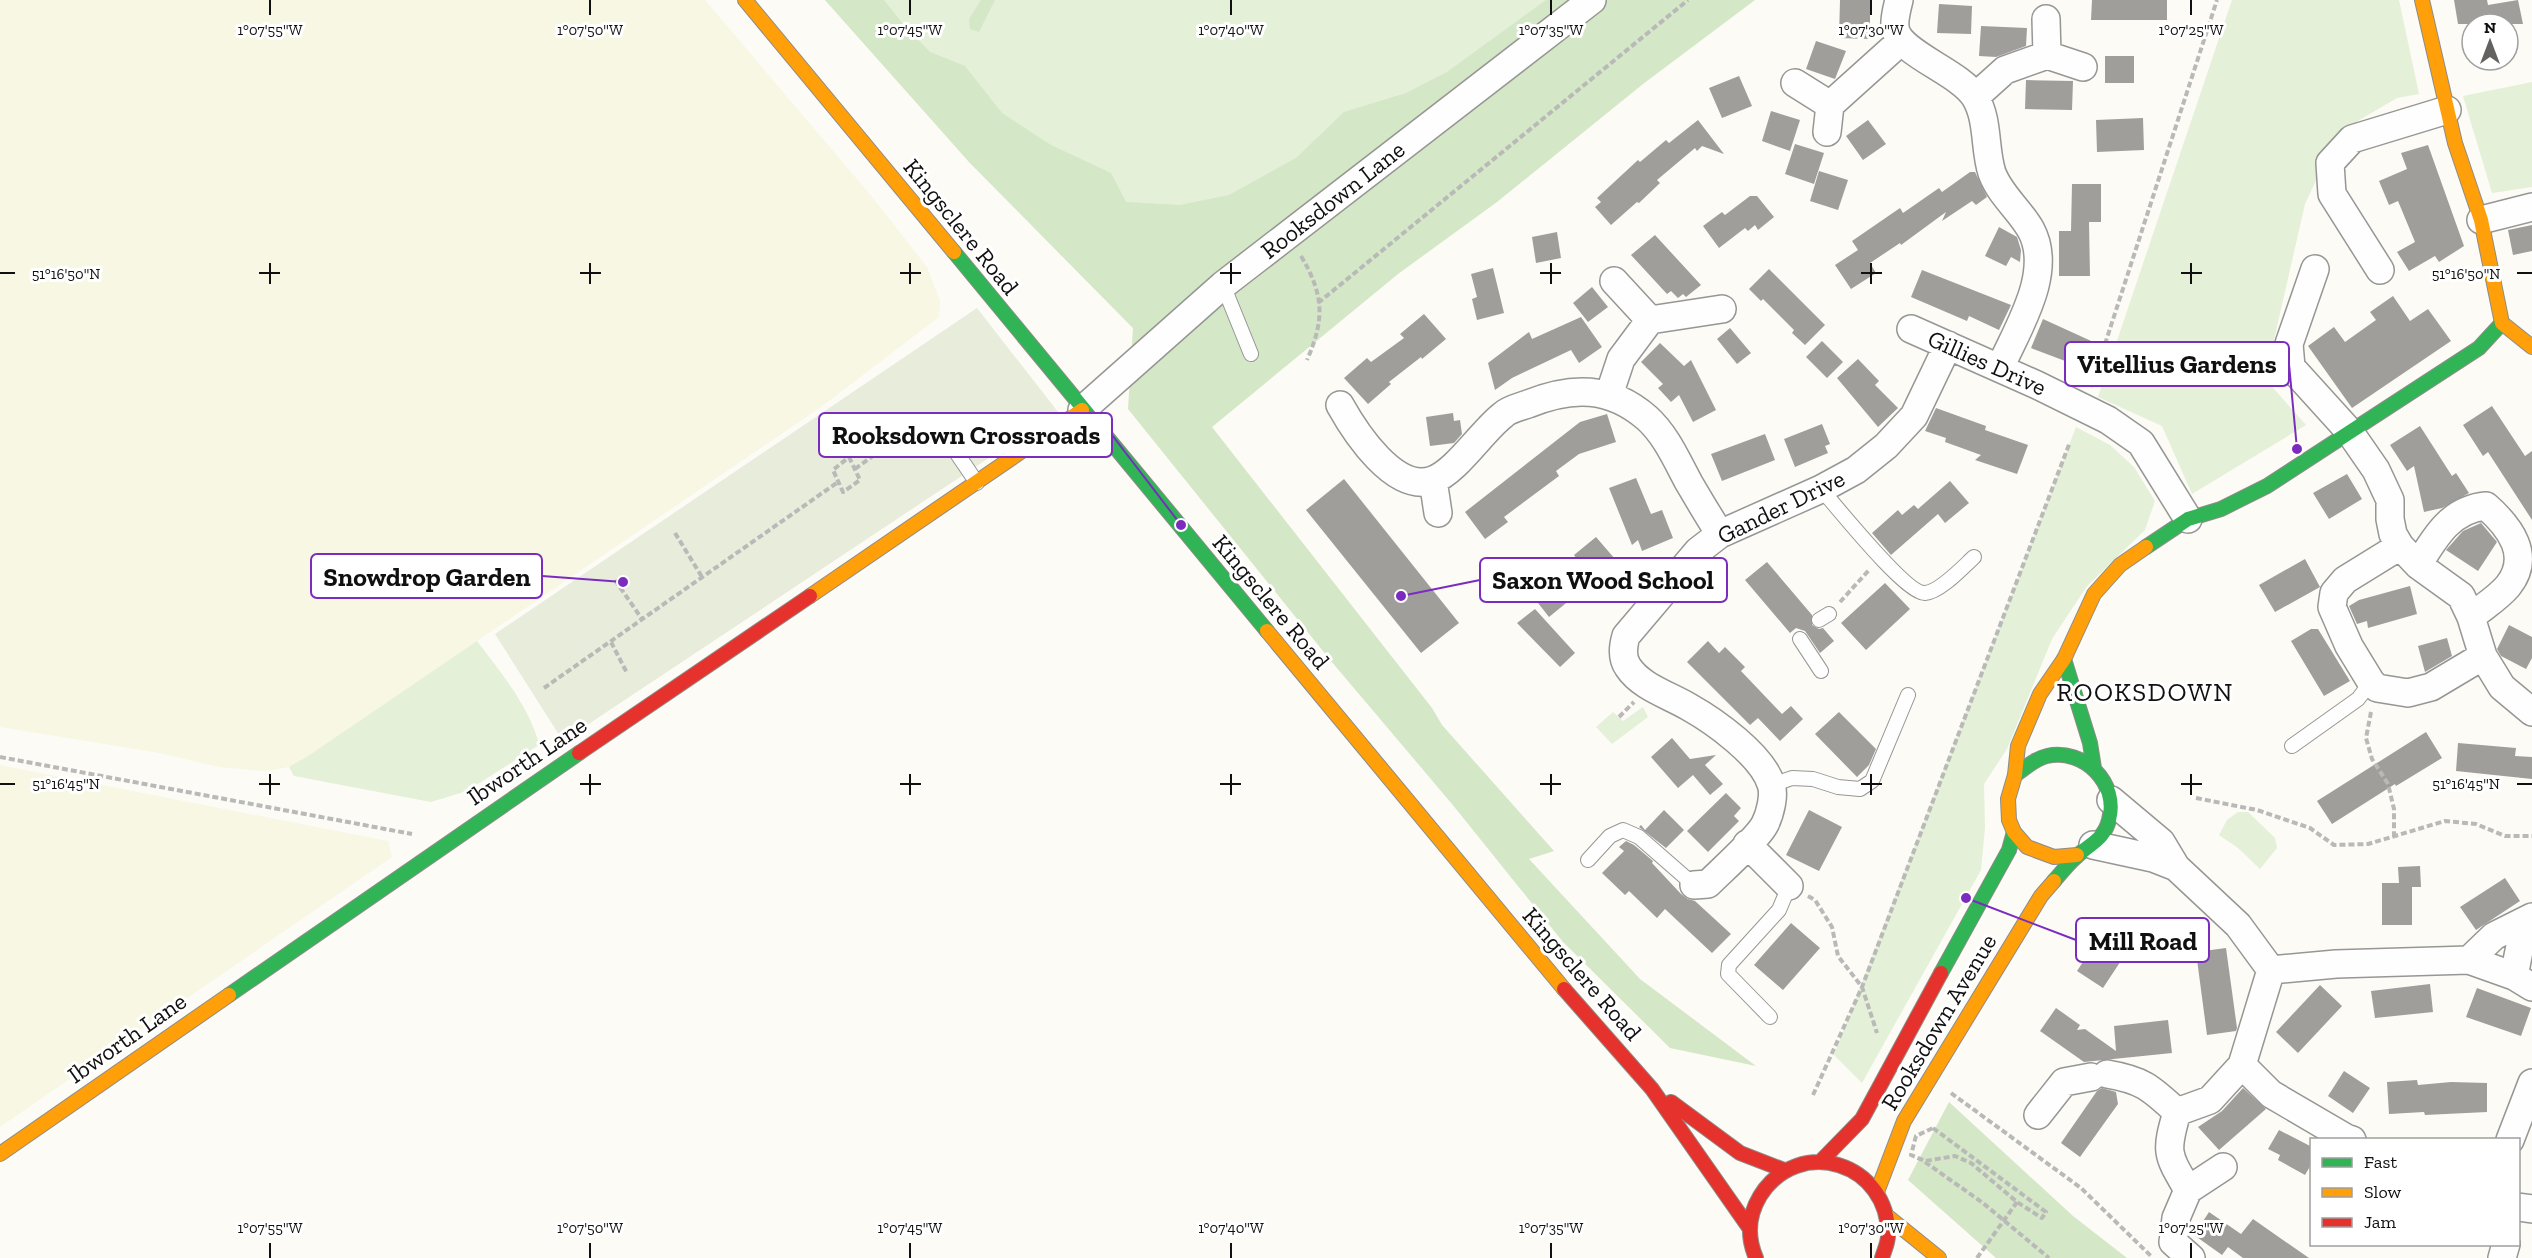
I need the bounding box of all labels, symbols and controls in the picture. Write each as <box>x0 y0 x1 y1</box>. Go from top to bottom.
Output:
north arrow <box>2460 12 2520 72</box>
text: N <box>2484 18 2496 37</box>
text: 1°07'55"W <box>238 21 302 39</box>
text: 1°07'50"W <box>557 21 623 39</box>
text: 1°07'45"W <box>878 21 942 39</box>
text: 1°07'40"W <box>1198 21 1264 39</box>
text: 1°07'35"W <box>1519 21 1583 39</box>
text: 1°07'30"W <box>1838 21 1904 39</box>
text: 1°07'25"W <box>2159 21 2223 39</box>
street label: Rooksdown Lane <box>1255 134 1410 265</box>
street label: Kingsclere Road <box>898 153 1025 301</box>
text: 51°16'50"N <box>32 265 100 283</box>
text: 51°16'50"N <box>2432 265 2500 283</box>
street label: Gillies Drive <box>1924 324 2051 402</box>
callout: Vitellius Gardens <box>2065 342 2289 386</box>
text: Vitellius Gardens <box>2077 348 2277 380</box>
callout: Rooksdown Crossroads <box>819 413 1112 457</box>
text: Rooksdown Crossroads <box>832 419 1100 451</box>
street label: Gander Drive <box>1712 463 1849 550</box>
street label: Kingsclere Road <box>1207 529 1336 675</box>
callout: Snowdrop Garden <box>311 554 542 598</box>
callout: Saxon Wood School <box>1480 558 1727 602</box>
text: Snowdrop Garden <box>323 561 531 593</box>
text: Saxon Wood School <box>1492 564 1714 596</box>
district label: ROOKSDOWN <box>2056 676 2234 708</box>
street label: Ibworth Lane <box>461 710 592 811</box>
text: 51°16'45"N <box>32 775 100 793</box>
text: 51°16'45"N <box>2432 775 2500 793</box>
street label: Kingsclere Road <box>1517 901 1648 1046</box>
callout: Mill Road <box>2076 918 2209 962</box>
text: Mill Road <box>2089 925 2198 957</box>
street label: Rooksdown Avenue <box>1875 928 2003 1115</box>
street label: Ibworth Lane <box>62 986 192 1089</box>
legend <box>2310 1138 2520 1246</box>
text: Fast <box>2364 1151 2397 1173</box>
text: Slow <box>2364 1181 2401 1203</box>
text: Jam <box>2364 1211 2396 1233</box>
text: 1°07'55"W <box>238 1219 302 1237</box>
text: 1°07'50"W <box>557 1219 623 1237</box>
text: 1°07'45"W <box>878 1219 942 1237</box>
text: 1°07'40"W <box>1198 1219 1264 1237</box>
text: 1°07'35"W <box>1519 1219 1583 1237</box>
text: 1°07'30"W <box>1838 1219 1904 1237</box>
text: 1°07'25"W <box>2159 1219 2223 1237</box>

